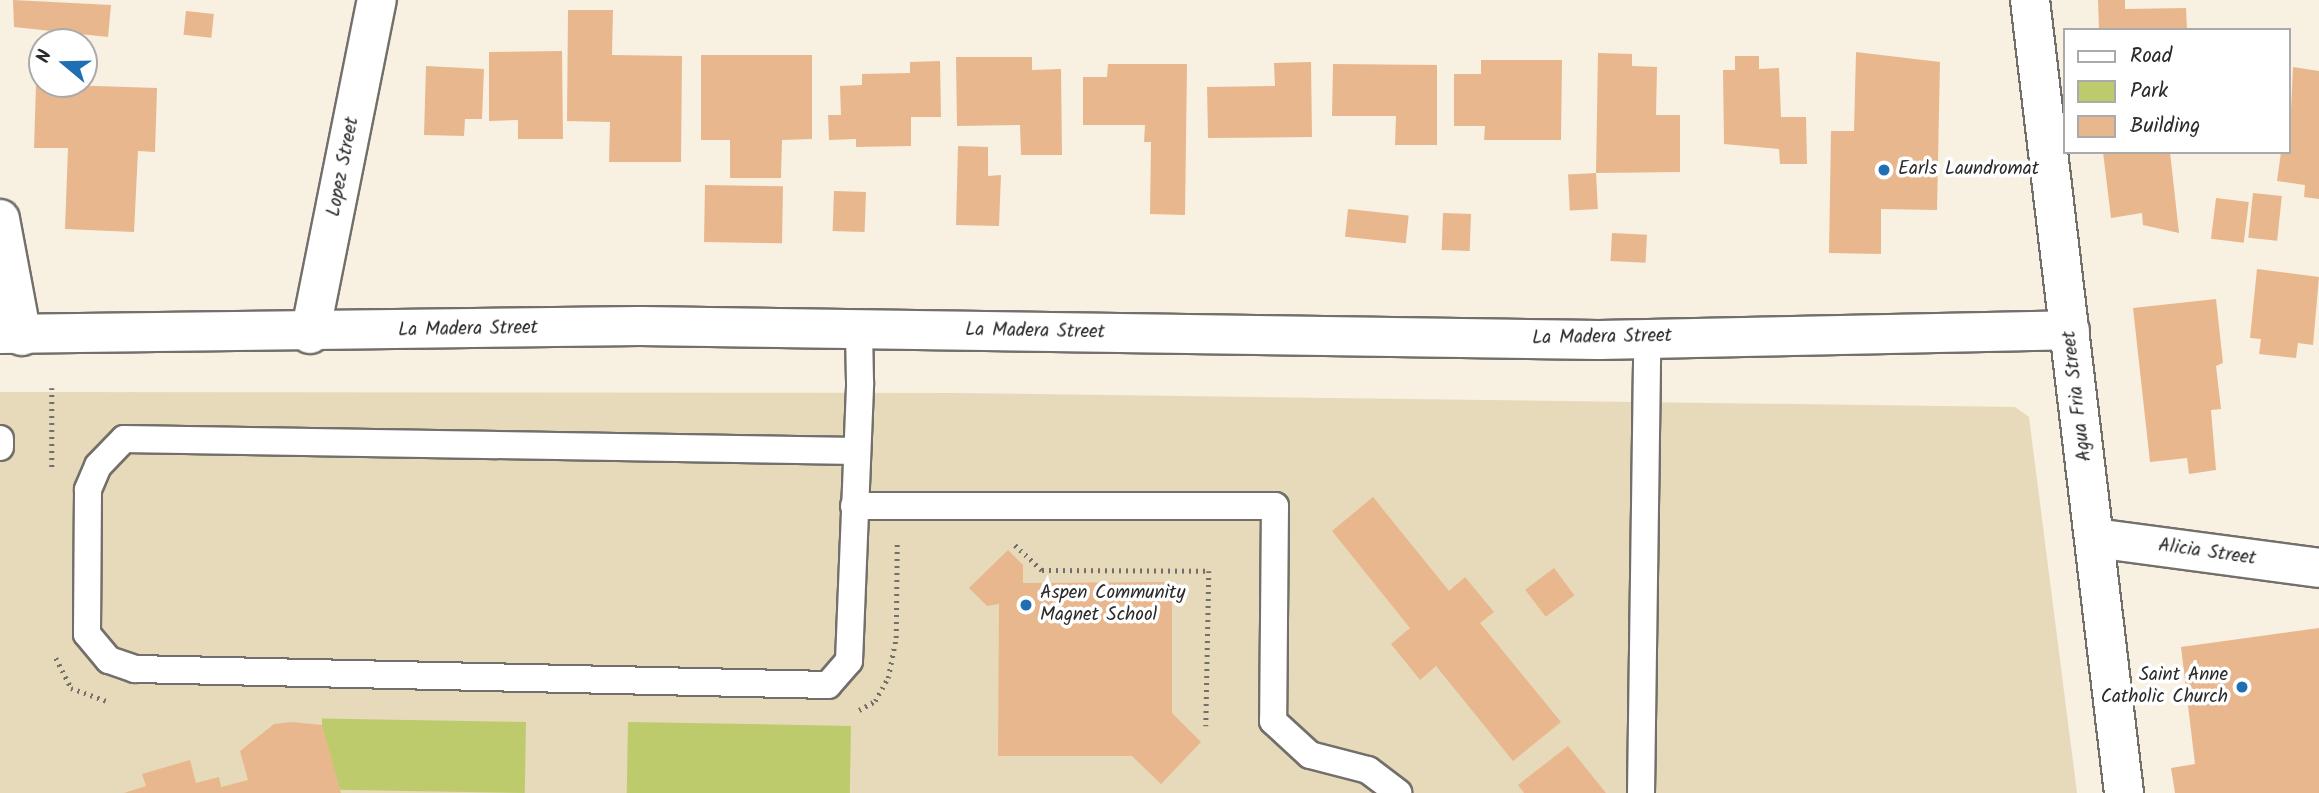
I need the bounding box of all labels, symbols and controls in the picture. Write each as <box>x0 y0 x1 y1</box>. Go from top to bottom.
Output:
north arrow <box>28 28 98 98</box>
legend <box>2064 28 2291 154</box>
text: Road <box>2130 40 2172 73</box>
text: N <box>29 46 61 67</box>
text: Park <box>2130 75 2168 108</box>
text: Building <box>2130 110 2200 143</box>
street label: Lopez Street <box>323 115 365 219</box>
place label: Earls Laundromat <box>1898 159 2039 181</box>
marker: Earls Laundromat <box>1876 162 1892 178</box>
street label: La Madera Street <box>398 317 538 343</box>
street label: La Madera Street <box>965 319 1105 345</box>
street label: La Madera Street <box>1532 325 1672 351</box>
street label: Agua Fria Street <box>2059 329 2097 463</box>
street label: Alicia Street <box>2157 535 2257 571</box>
place label: Aspen Community Magnet School <box>1040 583 1185 627</box>
marker: Aspen Community Magnet School <box>1018 597 1034 613</box>
place label: Saint Anne Catholic Church <box>2101 665 2228 709</box>
marker: Saint Anne Catholic Church <box>2234 679 2250 695</box>

